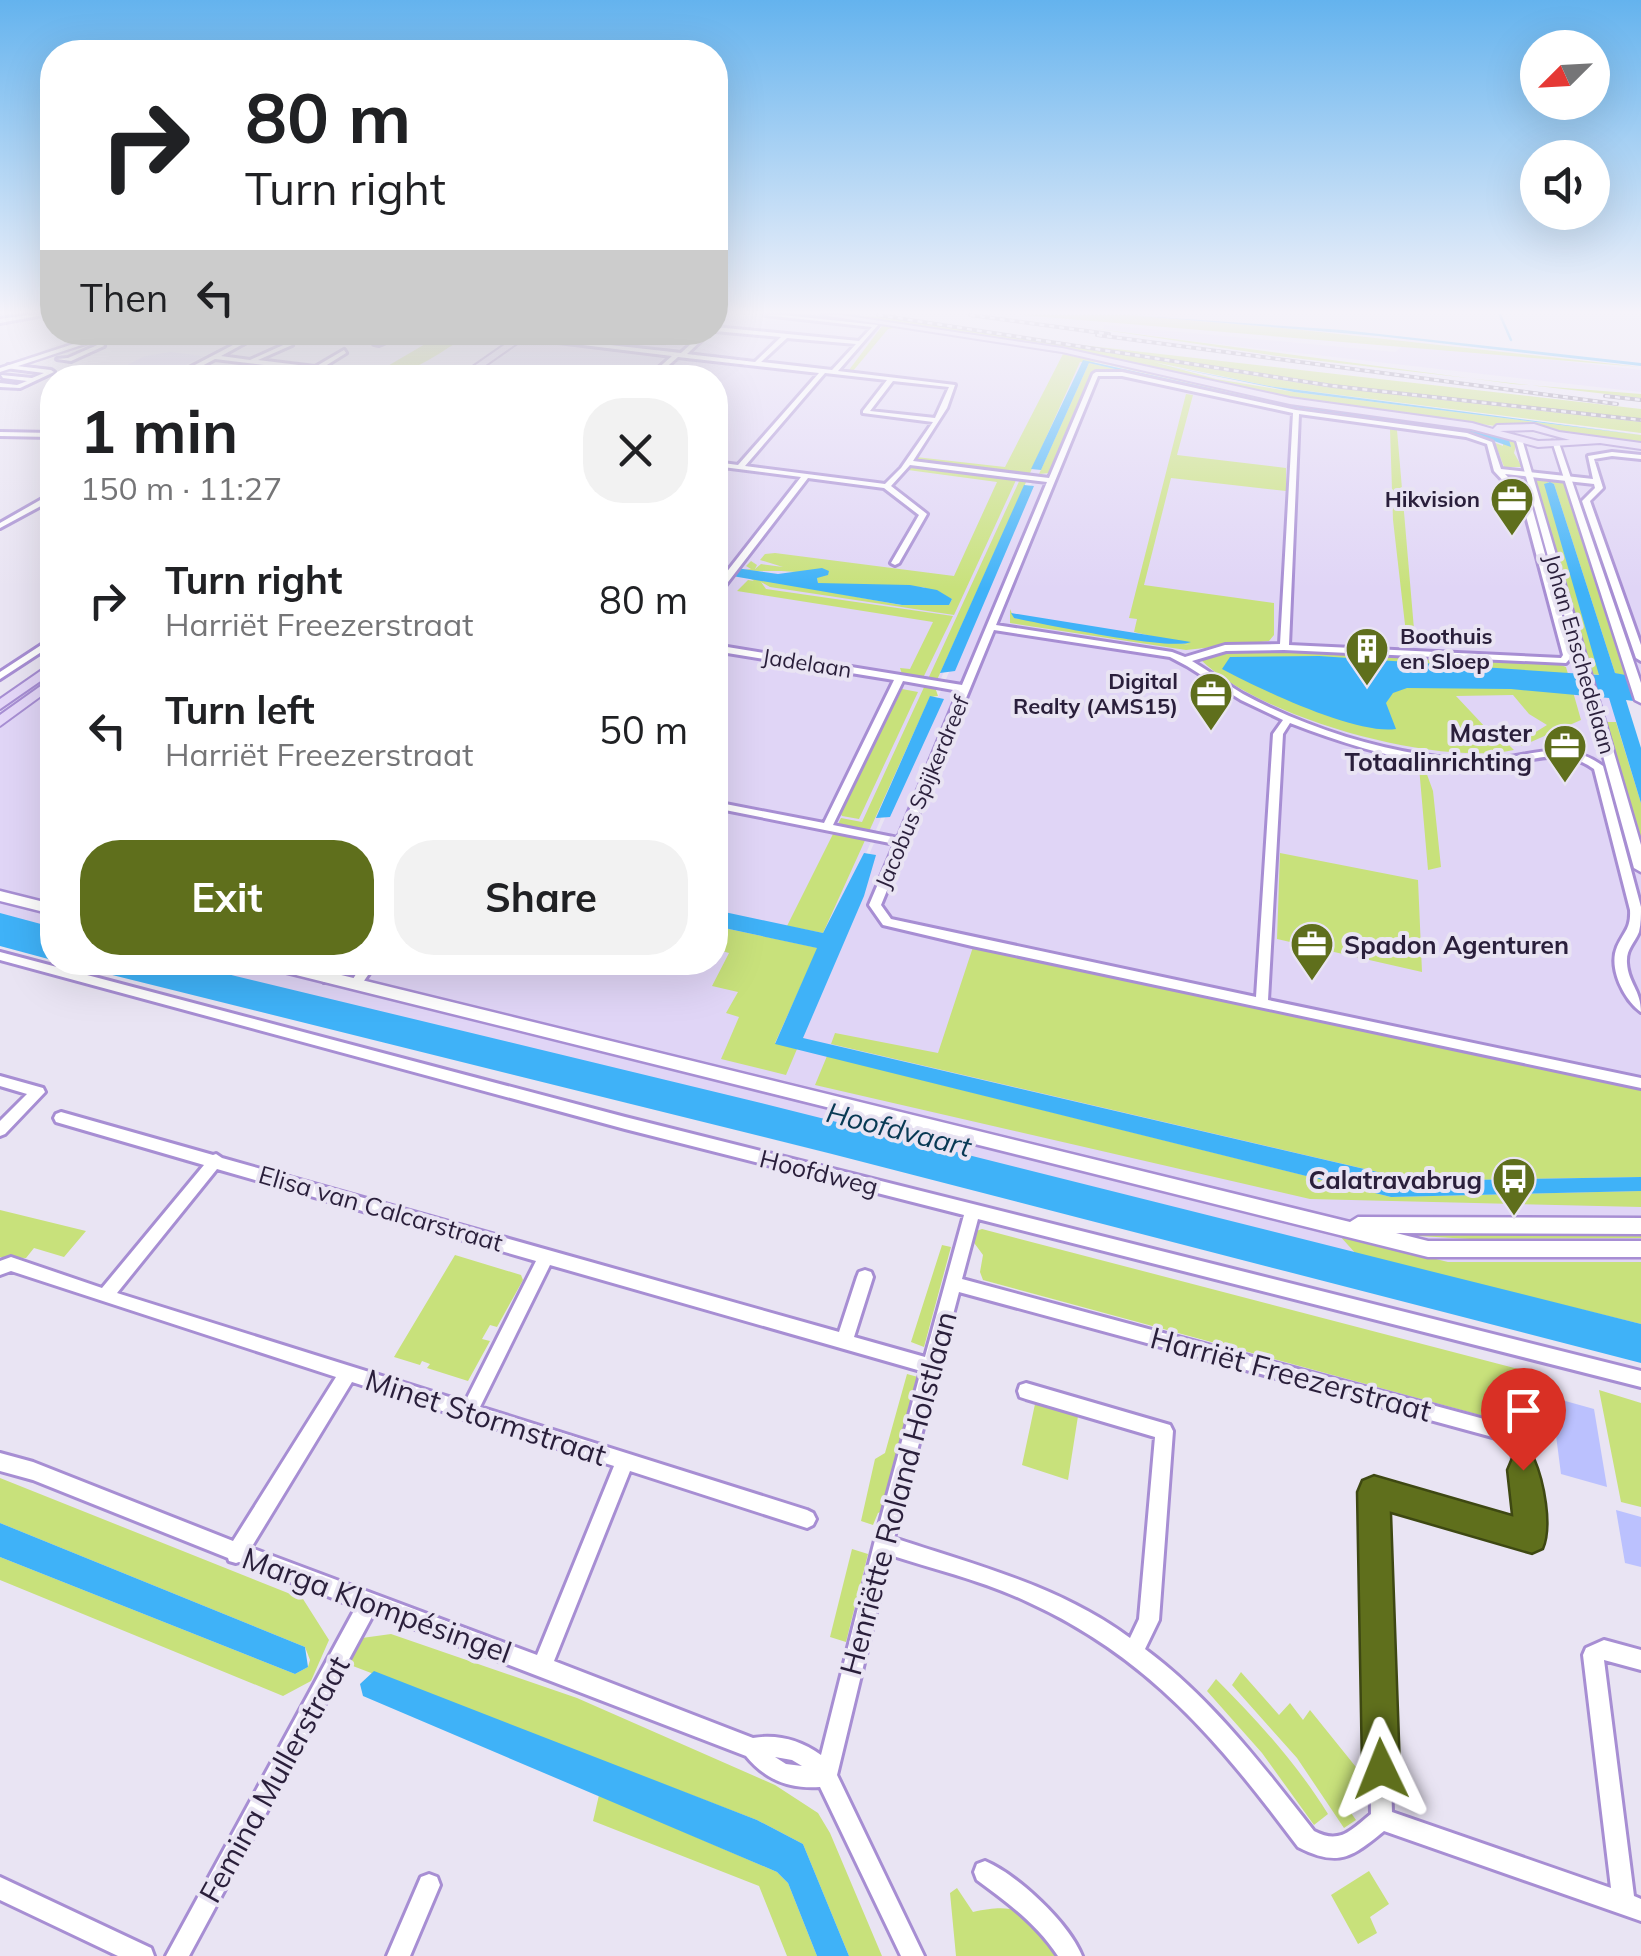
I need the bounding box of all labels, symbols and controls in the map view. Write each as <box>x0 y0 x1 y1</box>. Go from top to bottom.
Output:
north arrow <box>1520 30 1610 120</box>
map controls <box>1520 30 1610 230</box>
text: 80 m <box>245 73 411 161</box>
icon: right <box>80 80 210 210</box>
button: sound <box>1520 140 1610 230</box>
text: Turn right <box>245 160 446 216</box>
icon: left <box>188 270 243 325</box>
text: Then <box>80 274 168 322</box>
text: 1 min <box>80 393 238 468</box>
button: close <box>583 398 688 503</box>
text: 150 m · 11:27 <box>80 468 282 508</box>
office icon: Hikvision <box>1489 476 1535 537</box>
place label: Hikvision <box>1385 485 1480 513</box>
street label: Johan Enschedelaan <box>1538 551 1622 757</box>
text: Turn right <box>165 556 342 604</box>
icon: right <box>80 573 135 628</box>
text: 80 m <box>599 576 688 624</box>
text: Harriët Freezerstraat <box>165 604 473 644</box>
place label: Boothuis en Sloep <box>1400 622 1493 675</box>
building icon: Boothuis en Sloep <box>1344 626 1390 687</box>
street label: Jadelaan <box>760 642 854 684</box>
place label: Digital Realty (AMS15) <box>1013 667 1178 720</box>
office icon: Digital Realty (AMS15) <box>1188 671 1234 732</box>
text: Turn left <box>165 686 315 734</box>
street label: Jacobus Spijkerdreef <box>869 691 976 893</box>
icon: left <box>80 703 135 758</box>
text: 50 m <box>599 706 688 754</box>
place label: Master Totaalinrichting <box>1345 717 1532 777</box>
office icon: Master Totaalinrichting <box>1542 723 1588 784</box>
text: Harriët Freezerstraat <box>165 734 473 774</box>
button: Exit <box>80 840 374 955</box>
button: Share <box>394 840 688 955</box>
office icon: Spadon Agenturen <box>1289 921 1335 982</box>
place label: Spadon Agenturen <box>1344 929 1569 960</box>
water label: Hoofdvaart <box>823 1094 976 1164</box>
street label: Hoofdweg <box>757 1142 881 1202</box>
bus stop icon: Calatravabrug <box>1491 1156 1537 1217</box>
street label: Elisa van Calcarstraat <box>255 1158 507 1258</box>
place label: Calatravabrug <box>1309 1164 1482 1195</box>
street label: Henriëtte Roland Holstlaan <box>831 1307 965 1679</box>
street label: Harriët Freezerstraat <box>1146 1318 1436 1430</box>
street label: Minet Stormstraat <box>361 1360 611 1474</box>
pin <box>1481 1368 1566 1471</box>
icon: arrive <box>1496 1383 1551 1438</box>
street label: Marga Klompésingel <box>237 1539 517 1671</box>
street label: Femina Mullerstraat <box>190 1649 358 1909</box>
position arrow <box>1329 1717 1433 1821</box>

